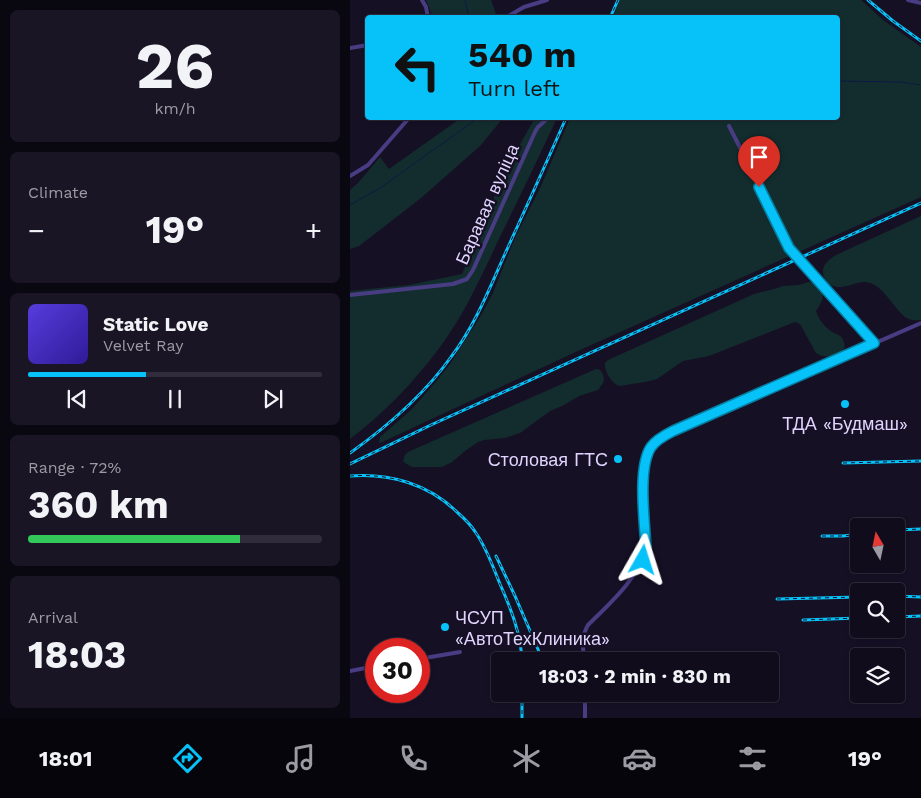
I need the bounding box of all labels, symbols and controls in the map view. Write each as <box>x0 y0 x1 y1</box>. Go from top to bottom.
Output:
text: 26 <box>136 28 214 104</box>
text: 540 m <box>468 34 577 76</box>
icon: left <box>385 35 450 100</box>
text: Turn left <box>468 76 560 101</box>
text: km/h <box>154 99 196 118</box>
pin <box>738 136 780 187</box>
street label: Баравая вуліца <box>451 140 523 268</box>
icon: arrive <box>745 143 773 171</box>
text: Climate <box>28 183 88 202</box>
text: 19° <box>146 208 204 252</box>
text: − <box>28 214 45 247</box>
text: + <box>305 214 322 247</box>
text: Static Love <box>103 313 208 336</box>
text: Velvet Ray <box>103 336 183 355</box>
icon: previous <box>63 385 91 413</box>
icon: pause <box>161 385 189 413</box>
icon: next <box>259 385 287 413</box>
marker: ТДА «Будмаш» <box>839 398 851 410</box>
place label: ТДА «Будмаш» <box>782 413 908 434</box>
place label: Столовая ГТС <box>488 449 608 470</box>
marker: Столовая ГТС <box>612 453 624 465</box>
text: Range · 72% <box>28 458 121 477</box>
text: 360 km <box>28 483 169 527</box>
north arrow <box>850 518 905 572</box>
map controls <box>850 518 905 703</box>
position arrow <box>616 533 668 585</box>
button: search <box>850 583 905 638</box>
place label: ЧСУП «АвтоТехКлиника» <box>455 607 610 649</box>
text: Arrival <box>28 608 78 627</box>
marker: ЧСУП «АвтоТехКлиника» <box>439 621 451 633</box>
text: 18:03 <box>28 633 126 677</box>
speed limit sign: 30 <box>365 638 430 703</box>
button: layers <box>850 648 905 703</box>
text: 18:03 · 2 min · 830 m <box>539 665 731 688</box>
icon: directions <box>170 741 205 776</box>
icon: music <box>283 741 318 776</box>
icon: phone <box>396 741 431 776</box>
icon: climate <box>509 741 544 776</box>
icon: car <box>622 741 657 776</box>
icon: filters <box>735 741 770 776</box>
text: 18:01 <box>39 746 93 771</box>
text: 19° <box>848 746 882 771</box>

